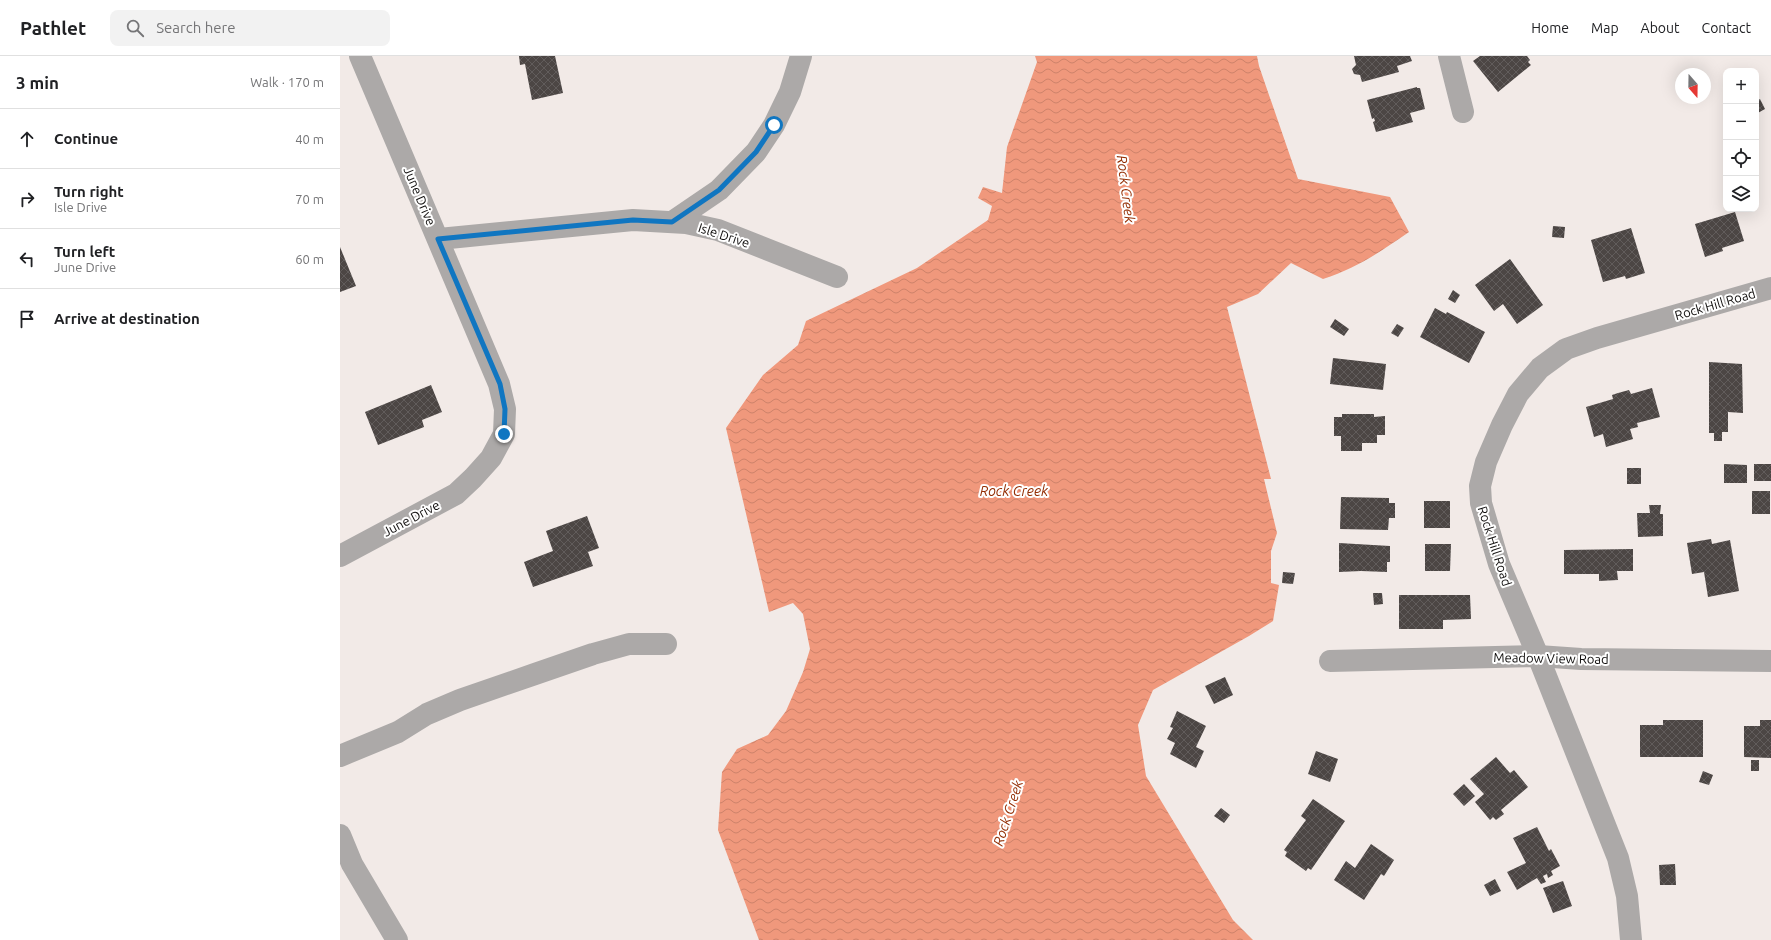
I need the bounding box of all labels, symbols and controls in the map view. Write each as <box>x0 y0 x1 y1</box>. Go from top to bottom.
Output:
search box <box>110 10 390 46</box>
text: Pathlet <box>20 17 86 39</box>
icon: search <box>124 17 146 39</box>
text: Search here <box>156 19 236 36</box>
text: Home <box>1531 20 1569 36</box>
text: Map <box>1591 20 1619 36</box>
text: About <box>1641 20 1680 36</box>
text: Contact <box>1702 20 1751 36</box>
north arrow <box>1675 68 1711 104</box>
map controls <box>1723 68 1759 212</box>
button: + <box>1723 68 1759 104</box>
text: 3 min <box>16 73 59 92</box>
text: Walk · 170 m <box>250 75 324 89</box>
button: − <box>1723 104 1759 140</box>
route start <box>765 116 783 134</box>
icon: ahead <box>16 128 38 150</box>
text: Continue <box>54 130 118 147</box>
text: 40 m <box>295 132 324 146</box>
button: locate <box>1723 140 1759 176</box>
water label: Rock Creek <box>1114 154 1138 225</box>
street label: June Drive <box>401 165 439 227</box>
button: layers <box>1723 176 1759 212</box>
text: Turn right <box>54 183 124 200</box>
icon: right <box>16 188 38 210</box>
text: 70 m <box>295 192 324 206</box>
text: Isle Drive <box>54 200 107 214</box>
street label: Isle Drive <box>697 220 751 250</box>
text: Turn left <box>54 243 115 260</box>
icon: left <box>16 248 38 270</box>
text: 60 m <box>295 252 324 266</box>
text: June Drive <box>54 260 116 274</box>
street label: Rock Hill Road <box>1673 286 1757 322</box>
icon: arrive <box>16 308 38 330</box>
text: Arrive at destination <box>54 310 200 327</box>
route end <box>495 425 513 443</box>
water label: Rock Creek <box>980 483 1049 499</box>
street label: June Drive <box>380 497 442 539</box>
street label: Rock Hill Road <box>1475 504 1515 588</box>
street label: Meadow View Road <box>1493 650 1609 666</box>
water label: Rock Creek <box>990 777 1026 848</box>

